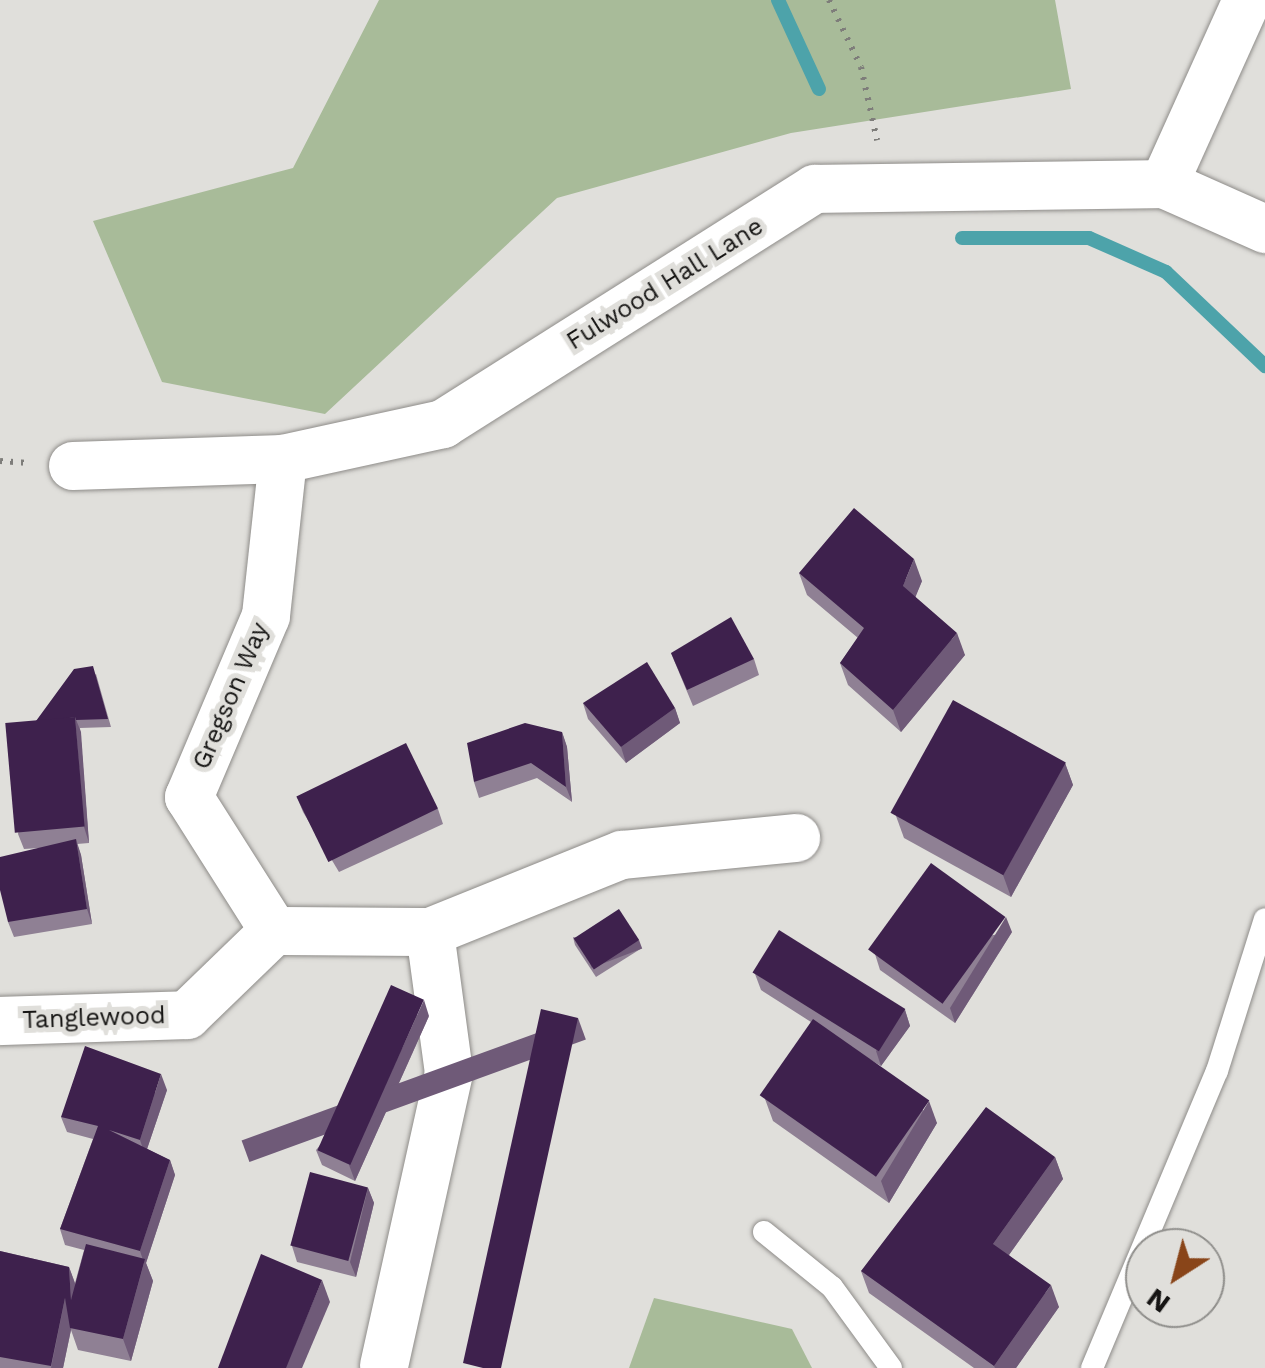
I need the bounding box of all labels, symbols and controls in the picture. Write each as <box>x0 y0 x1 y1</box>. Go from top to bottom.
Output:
street label: Fulwood Hall Lane <box>561 211 769 357</box>
street label: Gregson Way <box>186 618 276 774</box>
street label: Tanglewood <box>22 1001 166 1035</box>
north arrow <box>1125 1228 1225 1328</box>
text: N <box>1140 1282 1176 1321</box>

